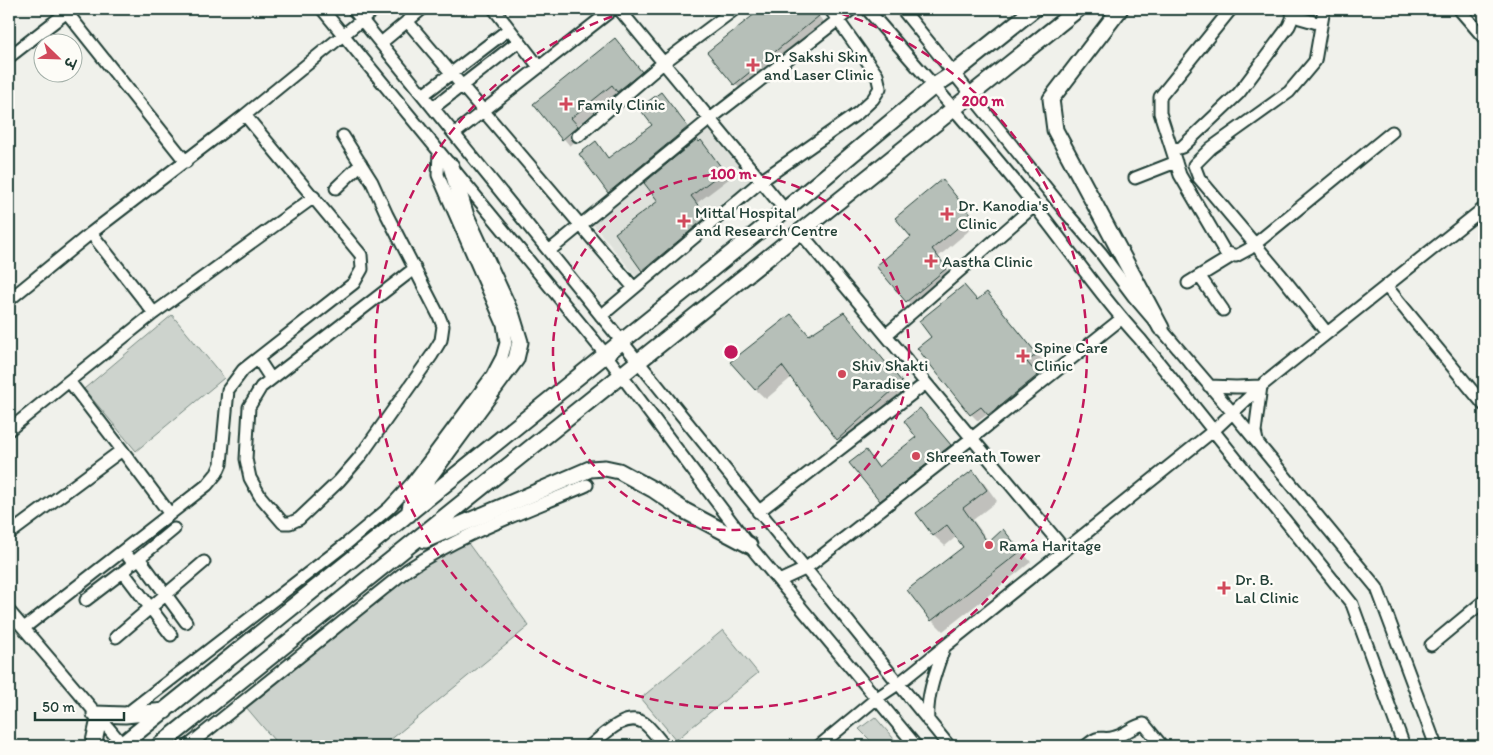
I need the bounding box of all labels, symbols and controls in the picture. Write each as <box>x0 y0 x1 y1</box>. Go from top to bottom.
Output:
north arrow <box>32 32 82 82</box>
place label: Dr. Sakshi Skin and Laser Clinic <box>764 47 874 84</box>
text: उ <box>59 53 80 72</box>
marker: Dr. Sakshi Skin and Laser Clinic <box>746 58 760 72</box>
text: 200 m <box>962 92 1005 110</box>
place label: Family Clinic <box>577 95 665 114</box>
marker: Family Clinic <box>559 97 573 111</box>
text: 100 m <box>710 165 752 183</box>
place label: Dr. Kanodia's Clinic <box>958 196 1049 233</box>
place label: Mittal Hospital and Research Centre <box>695 203 838 240</box>
marker: Dr. Kanodia's Clinic <box>940 207 954 221</box>
marker: Mittal Hospital and Research Centre <box>677 214 691 228</box>
place label: Aastha Clinic <box>942 252 1033 271</box>
marker: Aastha Clinic <box>924 254 938 268</box>
place label: Spine Care Clinic <box>1034 338 1108 375</box>
centre of rings <box>722 343 740 361</box>
marker: Spine Care Clinic <box>1016 349 1030 363</box>
place label: Shiv Shakti Paradise <box>852 356 928 393</box>
marker: Shiv Shakti Paradise <box>836 368 848 380</box>
place label: Shreenath Tower <box>926 447 1041 466</box>
marker: Shreenath Tower <box>910 450 922 462</box>
place label: Rama Haritage <box>999 536 1102 555</box>
marker: Rama Haritage <box>983 539 995 551</box>
place label: Dr. B. Lal Clinic <box>1235 570 1299 607</box>
marker: Dr. B. Lal Clinic <box>1217 581 1231 595</box>
scale bar <box>35 690 124 722</box>
text: 50 m <box>42 698 75 716</box>

